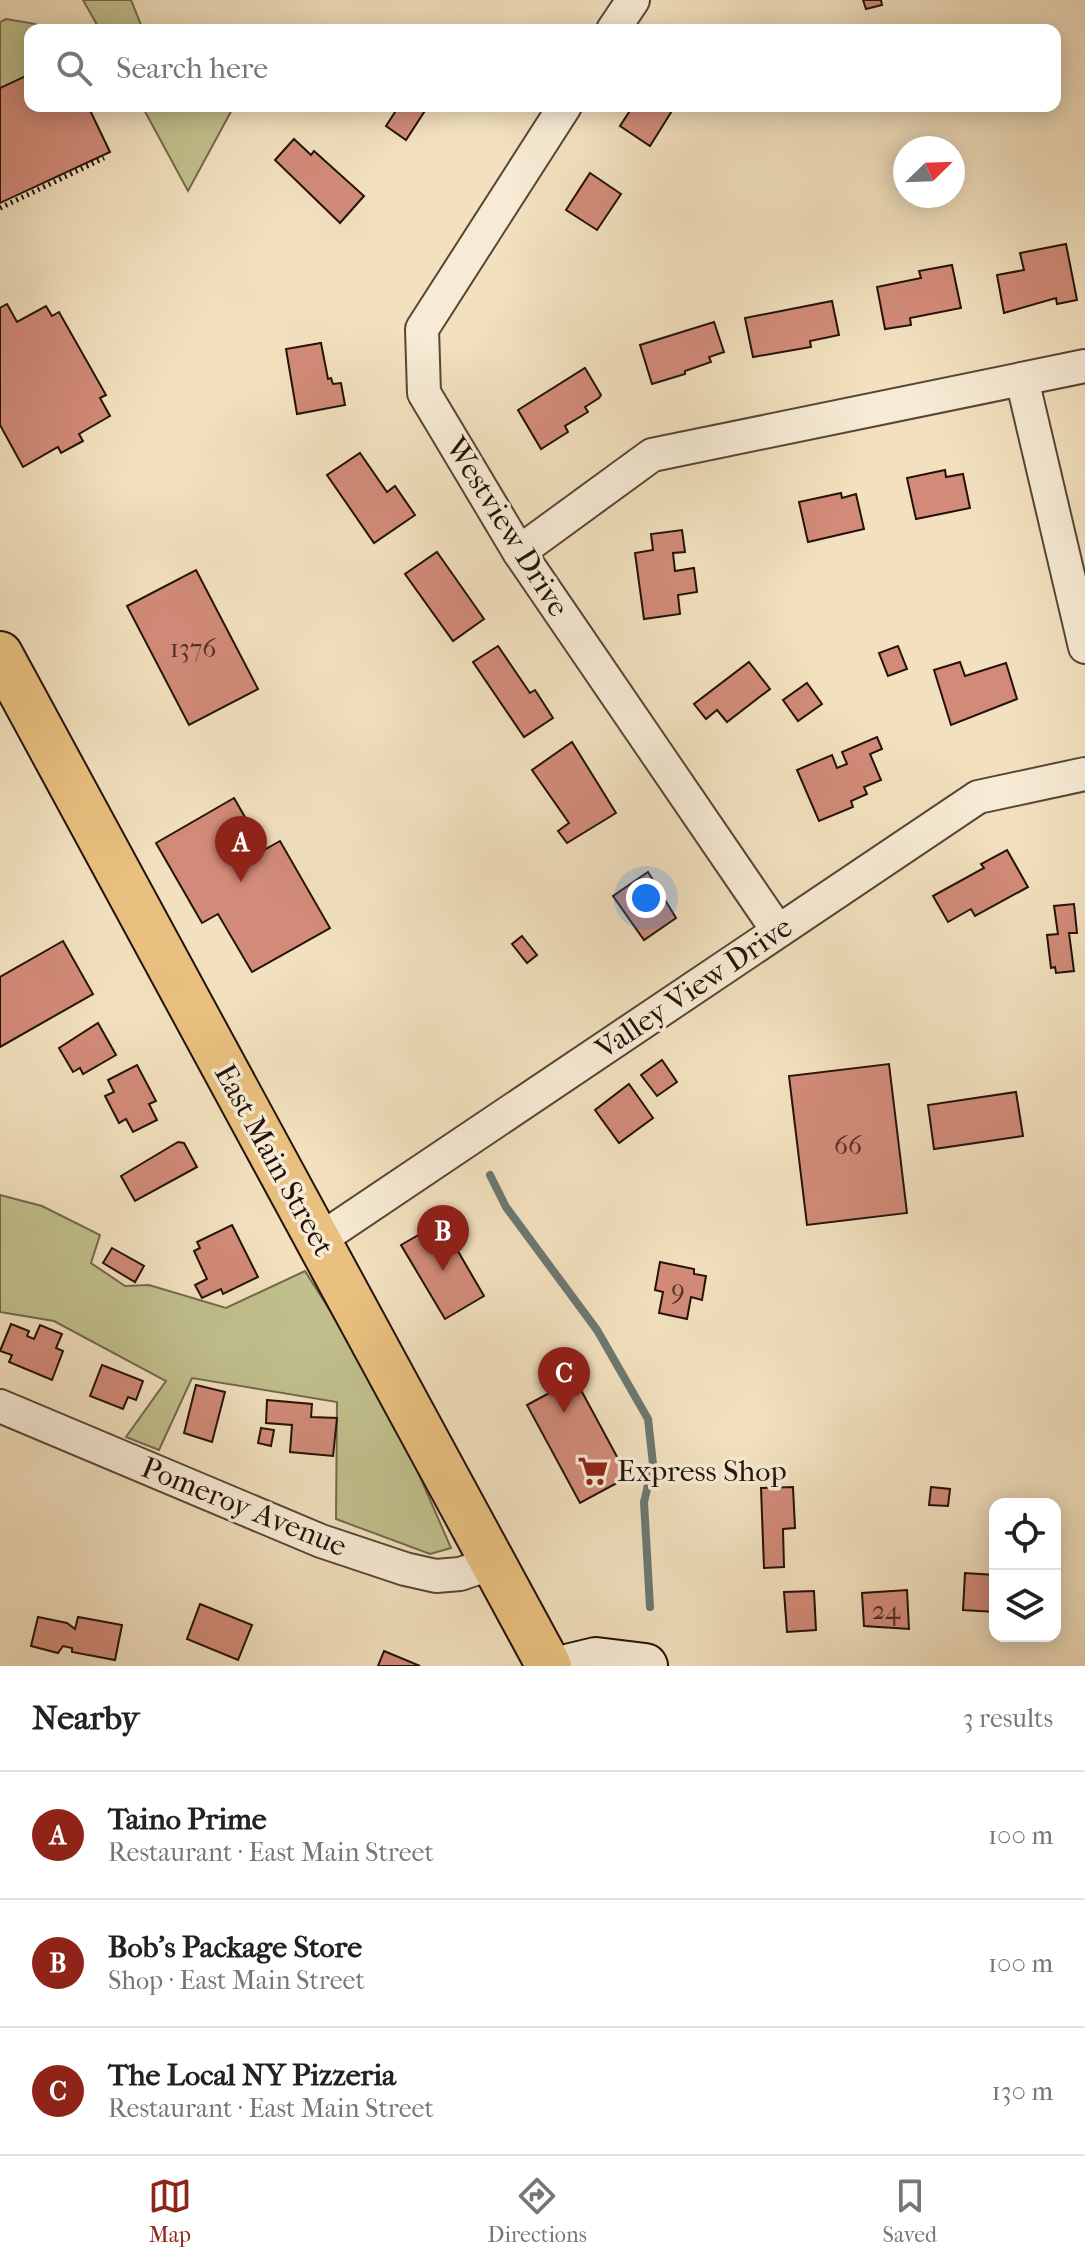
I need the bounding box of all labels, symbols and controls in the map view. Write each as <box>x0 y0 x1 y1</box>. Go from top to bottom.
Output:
search box <box>24 24 1061 112</box>
icon: search <box>52 46 96 90</box>
text: Search here <box>116 51 268 86</box>
north arrow <box>893 136 965 208</box>
street label: Westview Drive <box>437 430 576 623</box>
house number: 1376 <box>170 633 217 664</box>
pin: A <box>215 816 267 882</box>
your location <box>626 878 666 918</box>
street label: Valley View Drive <box>588 909 799 1067</box>
street label: East Main Street <box>207 1058 341 1262</box>
house number: 66 <box>834 1130 863 1161</box>
pin: B <box>417 1205 469 1271</box>
house number: 9 <box>671 1274 685 1305</box>
pin: C <box>538 1347 590 1413</box>
street label: Pomeroy Avenue <box>136 1450 352 1564</box>
supermarket icon: Express Shop <box>576 1454 610 1488</box>
place label: Express Shop <box>617 1454 787 1489</box>
map controls <box>989 1498 1061 1642</box>
button: locate <box>989 1498 1061 1570</box>
button: layers <box>989 1570 1061 1642</box>
house number: 24 <box>872 1595 901 1626</box>
text: Nearby <box>32 1698 139 1738</box>
text: 3 results <box>963 1703 1053 1734</box>
text: Taino Prime <box>108 1802 267 1837</box>
text: A <box>50 1820 66 1851</box>
text: 100 m <box>988 1820 1053 1851</box>
text: Restaurant · East Main Street <box>108 1837 434 1868</box>
text: Bob's Package Store <box>108 1930 362 1965</box>
text: B <box>50 1948 66 1979</box>
text: 100 m <box>988 1948 1053 1979</box>
text: Shop · East Main Street <box>108 1965 365 1996</box>
text: The Local NY Pizzeria <box>108 2058 396 2093</box>
text: C <box>49 2076 67 2107</box>
text: 130 m <box>992 2076 1053 2107</box>
text: Restaurant · East Main Street <box>108 2093 434 2124</box>
tab: Map <box>148 2174 192 2248</box>
tab: Directions <box>488 2174 587 2248</box>
tab: Saved <box>883 2174 937 2248</box>

